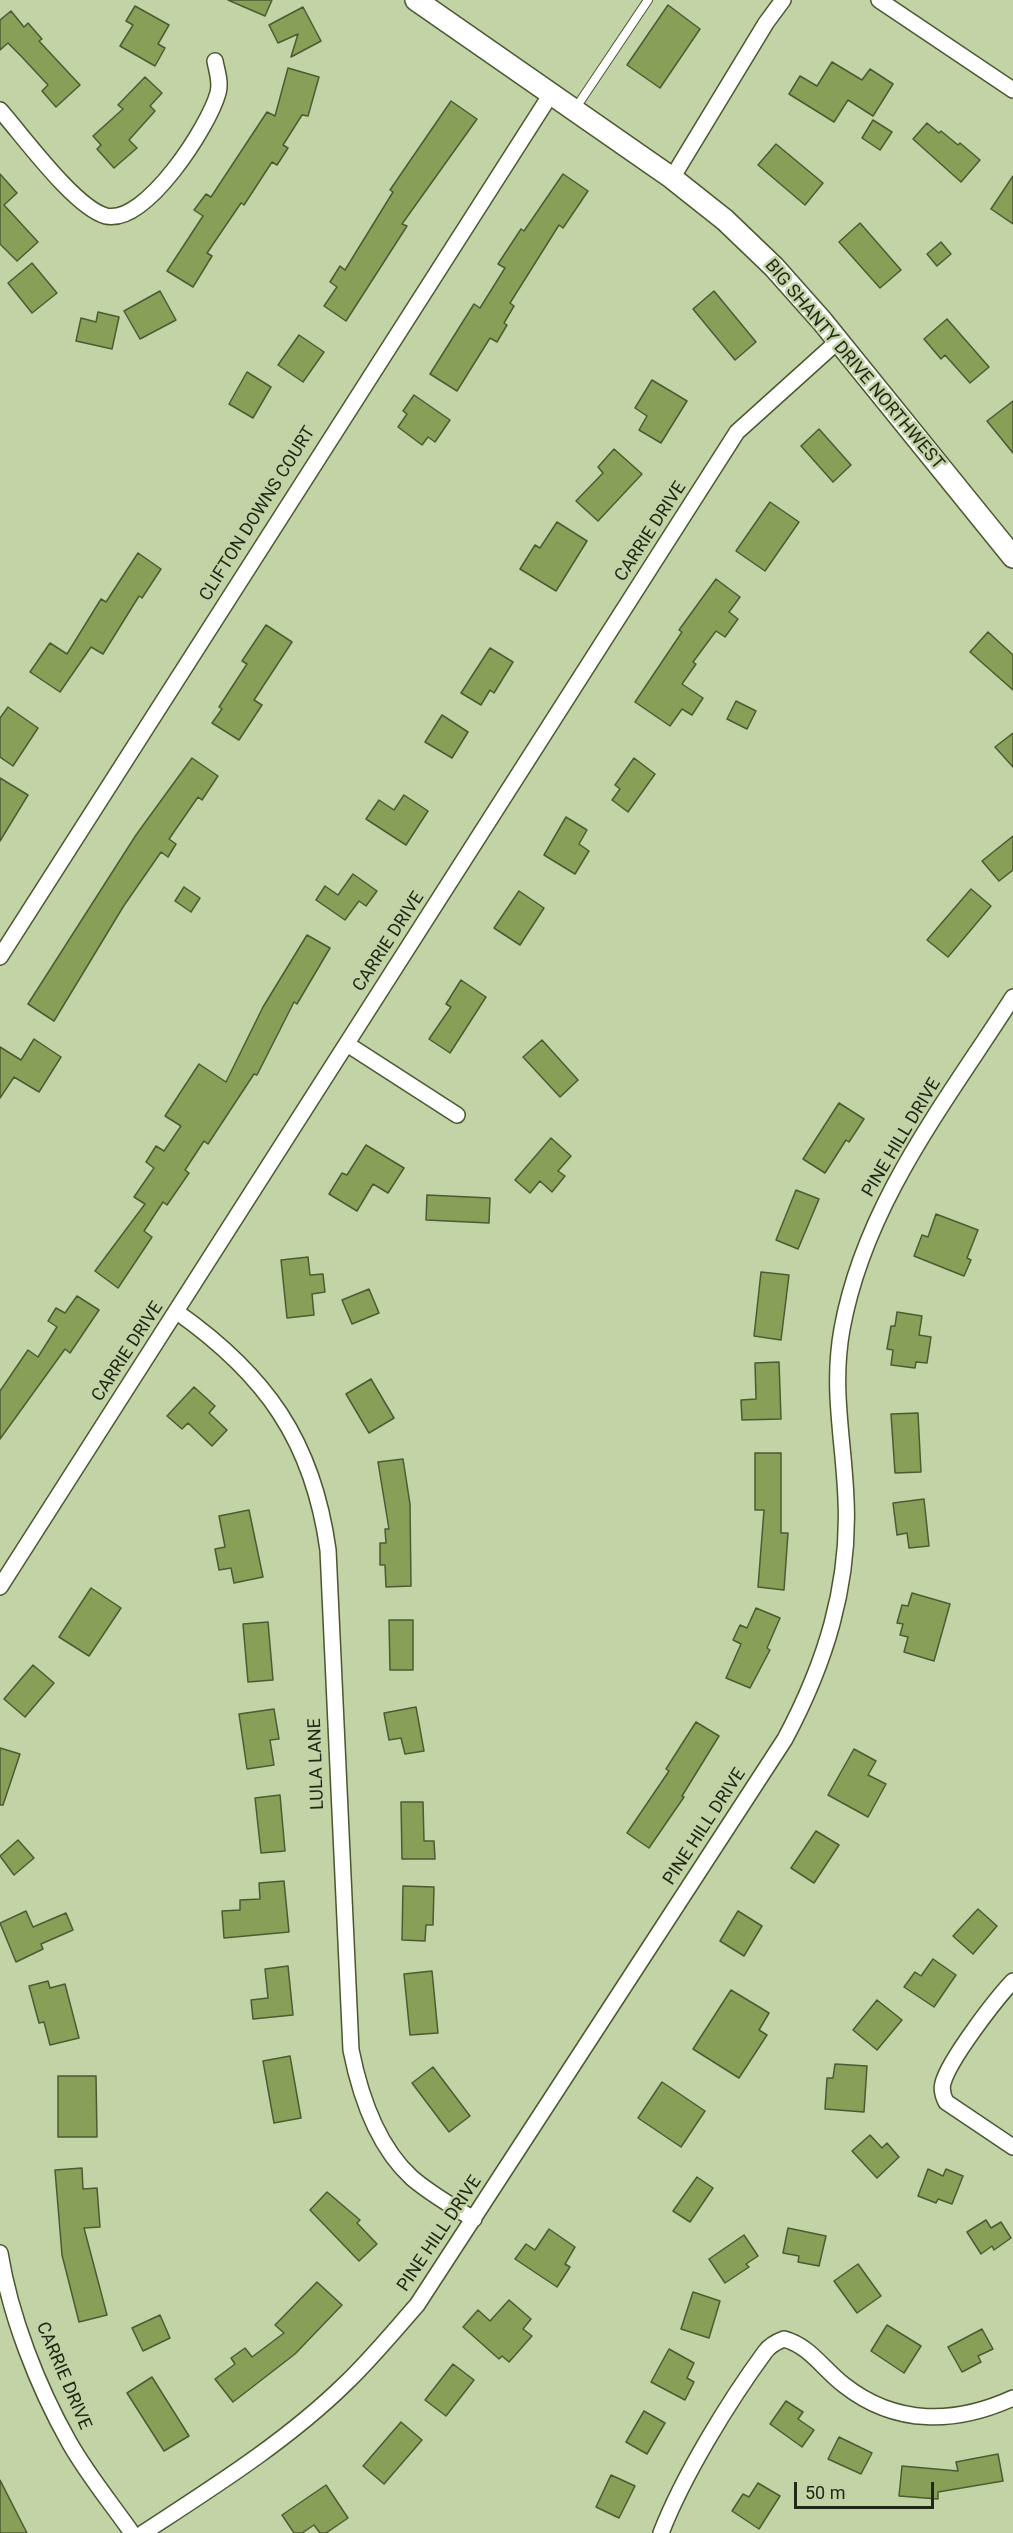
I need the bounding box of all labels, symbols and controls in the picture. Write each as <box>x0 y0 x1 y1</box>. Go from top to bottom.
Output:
street label: BIG SHANTY DRIVE NORTHWEST <box>760 255 948 475</box>
street label: CLIFTON DOWNS COURT <box>195 423 321 605</box>
street label: CARRIE DRIVE <box>611 478 691 586</box>
street label: CARRIE DRIVE <box>349 888 429 996</box>
street label: PINE HILL DRIVE <box>858 1075 946 1201</box>
street label: CARRIE DRIVE <box>88 1298 168 1406</box>
street label: LULA LANE <box>305 1718 329 1810</box>
street label: PINE HILL DRIVE <box>659 1765 751 1889</box>
street label: PINE HILL DRIVE <box>393 2172 487 2296</box>
street label: CARRIE DRIVE <box>31 2319 95 2433</box>
scale bar <box>797 2470 936 2508</box>
text: 50 m <box>805 2482 845 2503</box>

